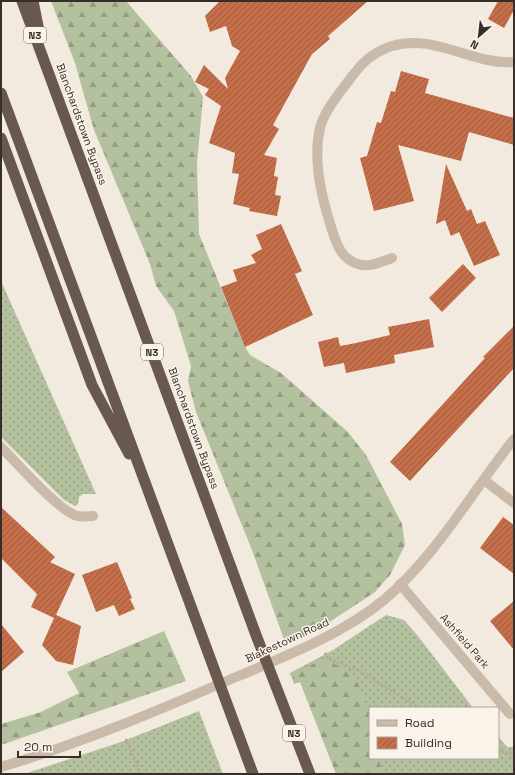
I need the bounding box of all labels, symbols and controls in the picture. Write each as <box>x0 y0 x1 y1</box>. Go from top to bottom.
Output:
north arrow <box>459 16 499 56</box>
road number: N3 <box>24 27 46 43</box>
text: N <box>468 37 481 53</box>
street label: Blanchardstown Bypass <box>53 61 111 187</box>
road number: N3 <box>141 344 163 360</box>
street label: Blanchardstown Bypass <box>165 365 223 491</box>
street label: Ashfield Park <box>437 611 493 672</box>
street label: Blakestown Road <box>243 614 331 666</box>
legend <box>369 707 499 759</box>
text: Road <box>405 715 434 731</box>
road number: N3 <box>283 725 305 741</box>
scale bar <box>18 733 80 759</box>
text: Building <box>405 735 452 751</box>
text: 20 m <box>24 739 52 755</box>

